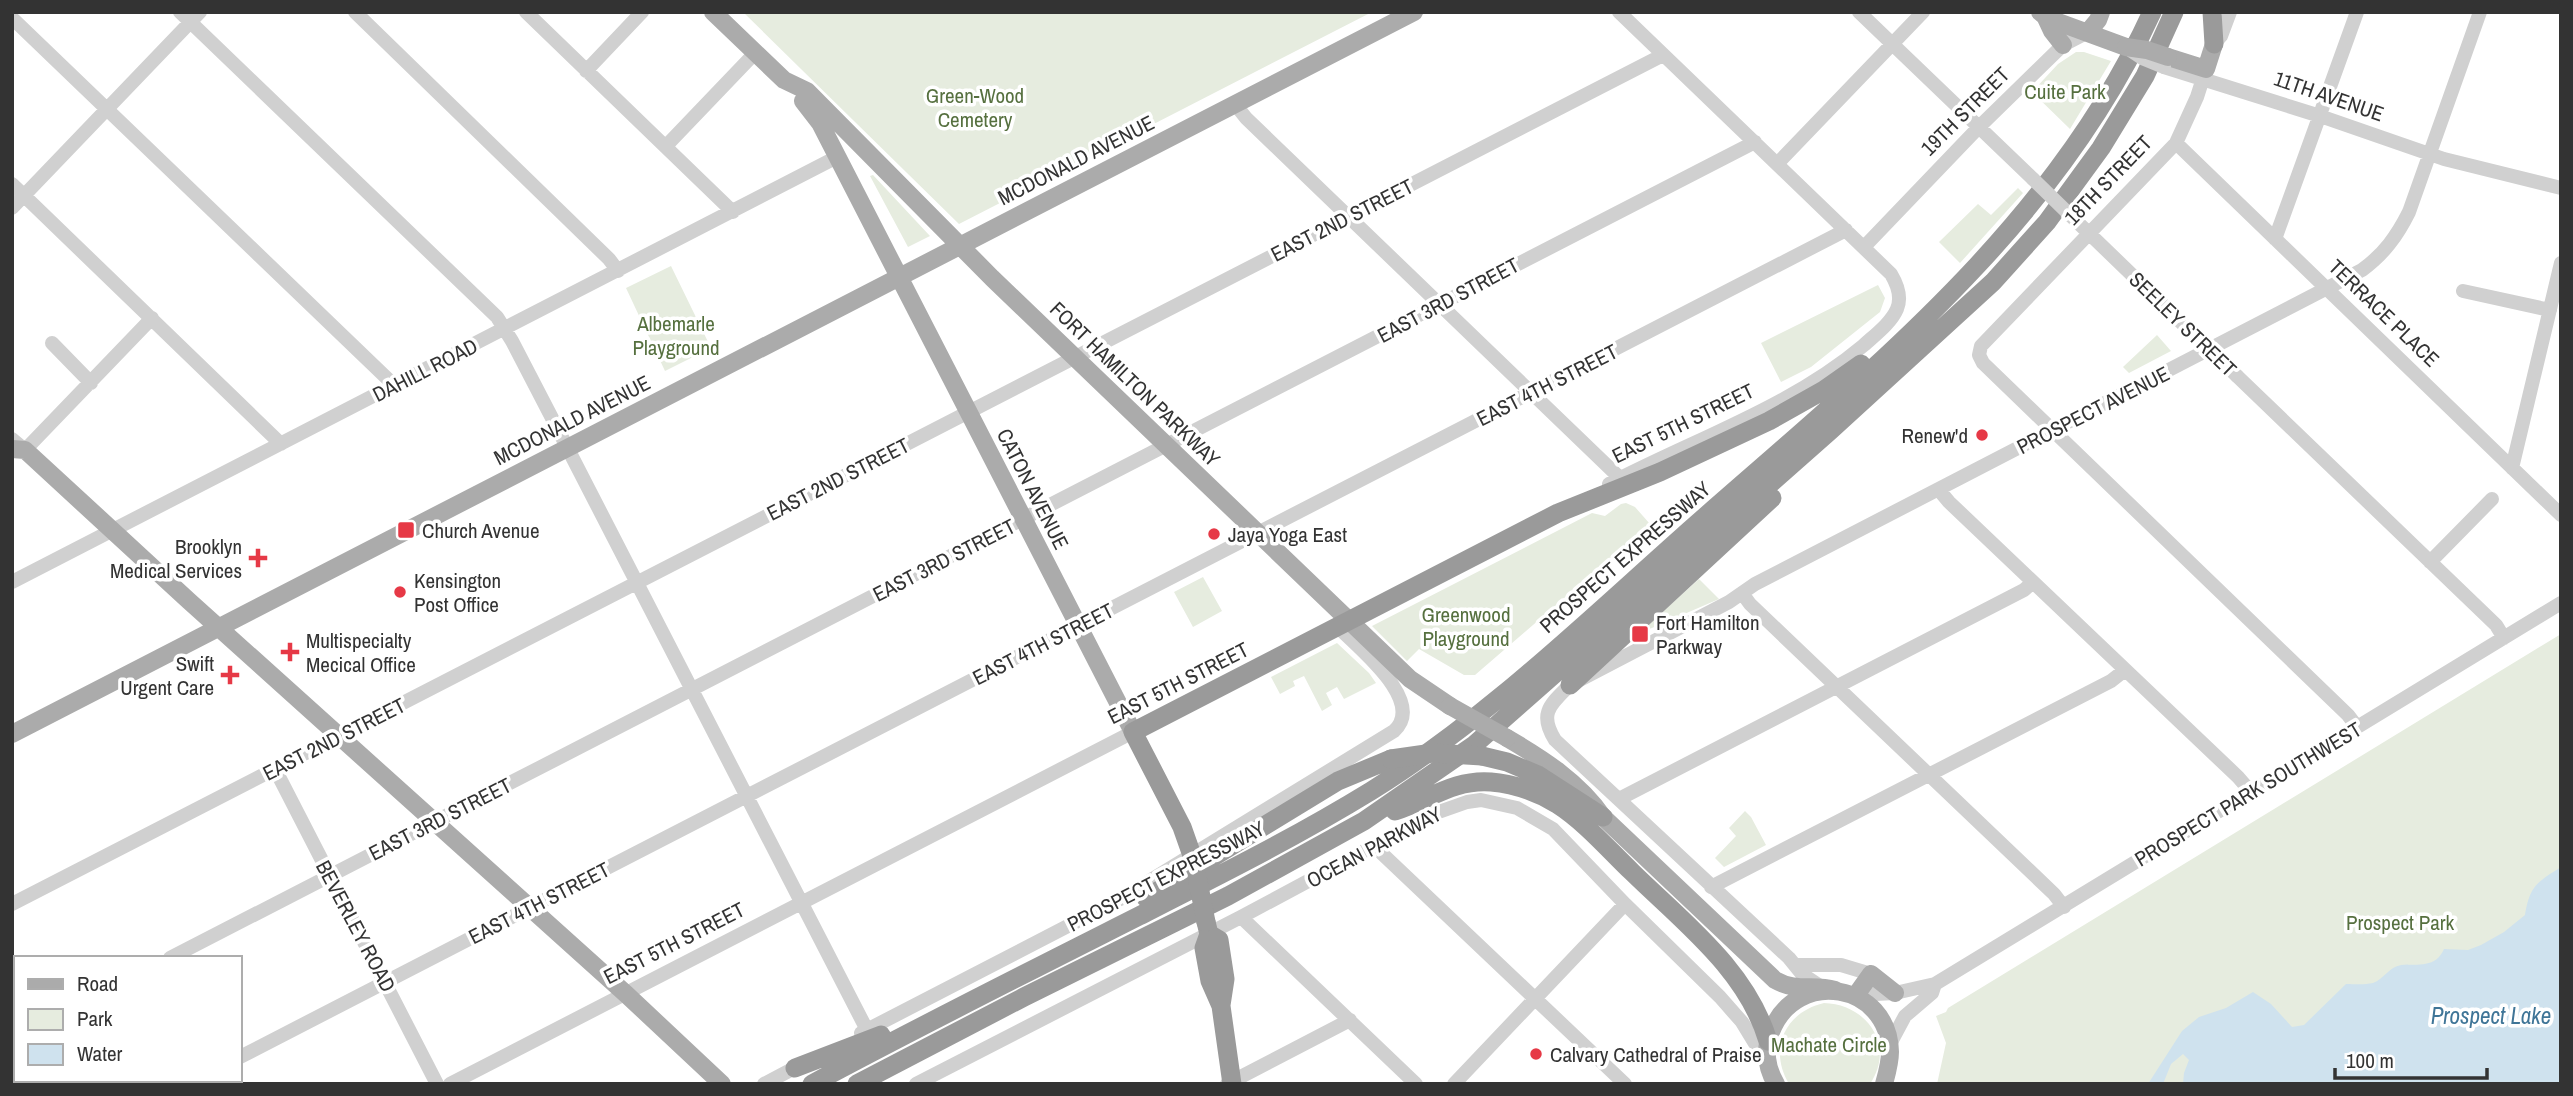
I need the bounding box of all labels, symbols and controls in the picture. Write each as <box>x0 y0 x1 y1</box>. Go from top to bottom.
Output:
street label: 19TH STREET <box>1914 60 2016 162</box>
street label: 11TH AVENUE <box>2270 64 2388 128</box>
park label: Cuite Park <box>2024 77 2106 106</box>
park label: Green-Wood Cemetery <box>926 81 1024 134</box>
street label: MCDONALD AVENUE <box>993 108 1159 212</box>
street label: 18TH STREET <box>2058 128 2159 231</box>
street label: EAST 2ND STREET <box>1266 171 1419 268</box>
street label: EAST 3RD STREET <box>1372 250 1524 350</box>
street label: TERRACE PLACE <box>2322 253 2446 373</box>
street label: SEELEY STREET <box>2123 265 2244 383</box>
street label: FORT HAMILTON PARKWAY <box>1044 295 1227 473</box>
park label: Albemarle Playground <box>632 309 720 362</box>
street label: DAHILL ROAD <box>368 331 482 409</box>
street label: EAST 4TH STREET <box>1471 337 1623 433</box>
street label: PROSPECT AVENUE <box>2012 359 2174 461</box>
street label: MCDONALD AVENUE <box>489 368 655 472</box>
street label: EAST 5TH STREET <box>1607 376 1759 470</box>
place label: Renew'd <box>1902 421 1968 450</box>
street label: CATON AVENUE <box>990 424 1076 554</box>
marker: Renew'd <box>1974 427 1990 443</box>
street label: EAST 2ND STREET <box>762 430 915 527</box>
street label: PROSPECT EXPRESSWAY <box>1533 474 1717 639</box>
street label: EAST 3RD STREET <box>868 511 1021 608</box>
place label: Church Avenue <box>422 516 539 545</box>
marker: Church Avenue <box>396 520 416 540</box>
place label: Jaya Yoga East <box>1228 520 1347 549</box>
marker: Jaya Yoga East <box>1206 526 1222 542</box>
place label: Brooklyn Medical Services <box>110 532 242 585</box>
marker: Brooklyn Medical Services <box>248 548 268 568</box>
place label: Kensington Post Office <box>414 566 501 619</box>
marker: Kensington Post Office <box>392 584 408 600</box>
street label: EAST 4TH STREET <box>967 596 1119 692</box>
park label: Greenwood Playground <box>1421 600 1511 653</box>
place label: Fort Hamilton Parkway <box>1656 608 1759 661</box>
marker: Fort Hamilton Parkway <box>1630 624 1650 644</box>
place label: Multispecialty Mecical Office <box>306 626 416 679</box>
street label: EAST 5TH STREET <box>1102 635 1254 731</box>
marker: Multispecialty Mecical Office <box>280 642 300 662</box>
place label: Swift Urgent Care <box>120 649 214 702</box>
marker: Swift Urgent Care <box>220 665 240 685</box>
street label: EAST 2ND STREET <box>258 690 411 787</box>
street label: PROSPECT PARK SOUTHWEST <box>2129 714 2367 873</box>
street label: EAST 3RD STREET <box>364 770 517 867</box>
street label: OCEAN PARKWAY <box>1301 799 1447 895</box>
street label: PROSPECT EXPRESSWAY <box>1062 813 1270 938</box>
street label: BEVERLEY ROAD <box>309 855 403 997</box>
street label: EAST 4TH STREET <box>463 855 615 951</box>
street label: EAST 5TH STREET <box>598 895 750 991</box>
park label: Prospect Park <box>2346 908 2454 937</box>
legend <box>14 956 242 1082</box>
text: Road <box>77 969 118 998</box>
water label: Prospect Lake <box>2431 1000 2551 1031</box>
text: Park <box>77 1004 113 1033</box>
park label: Machate Circle <box>1771 1030 1887 1059</box>
scale bar <box>2335 1036 2487 1080</box>
text: Water <box>77 1039 123 1068</box>
place label: Calvary Cathedral of Praise <box>1550 1040 1762 1069</box>
marker: Calvary Cathedral of Praise <box>1528 1046 1544 1062</box>
text: 100 m <box>2346 1046 2394 1075</box>

